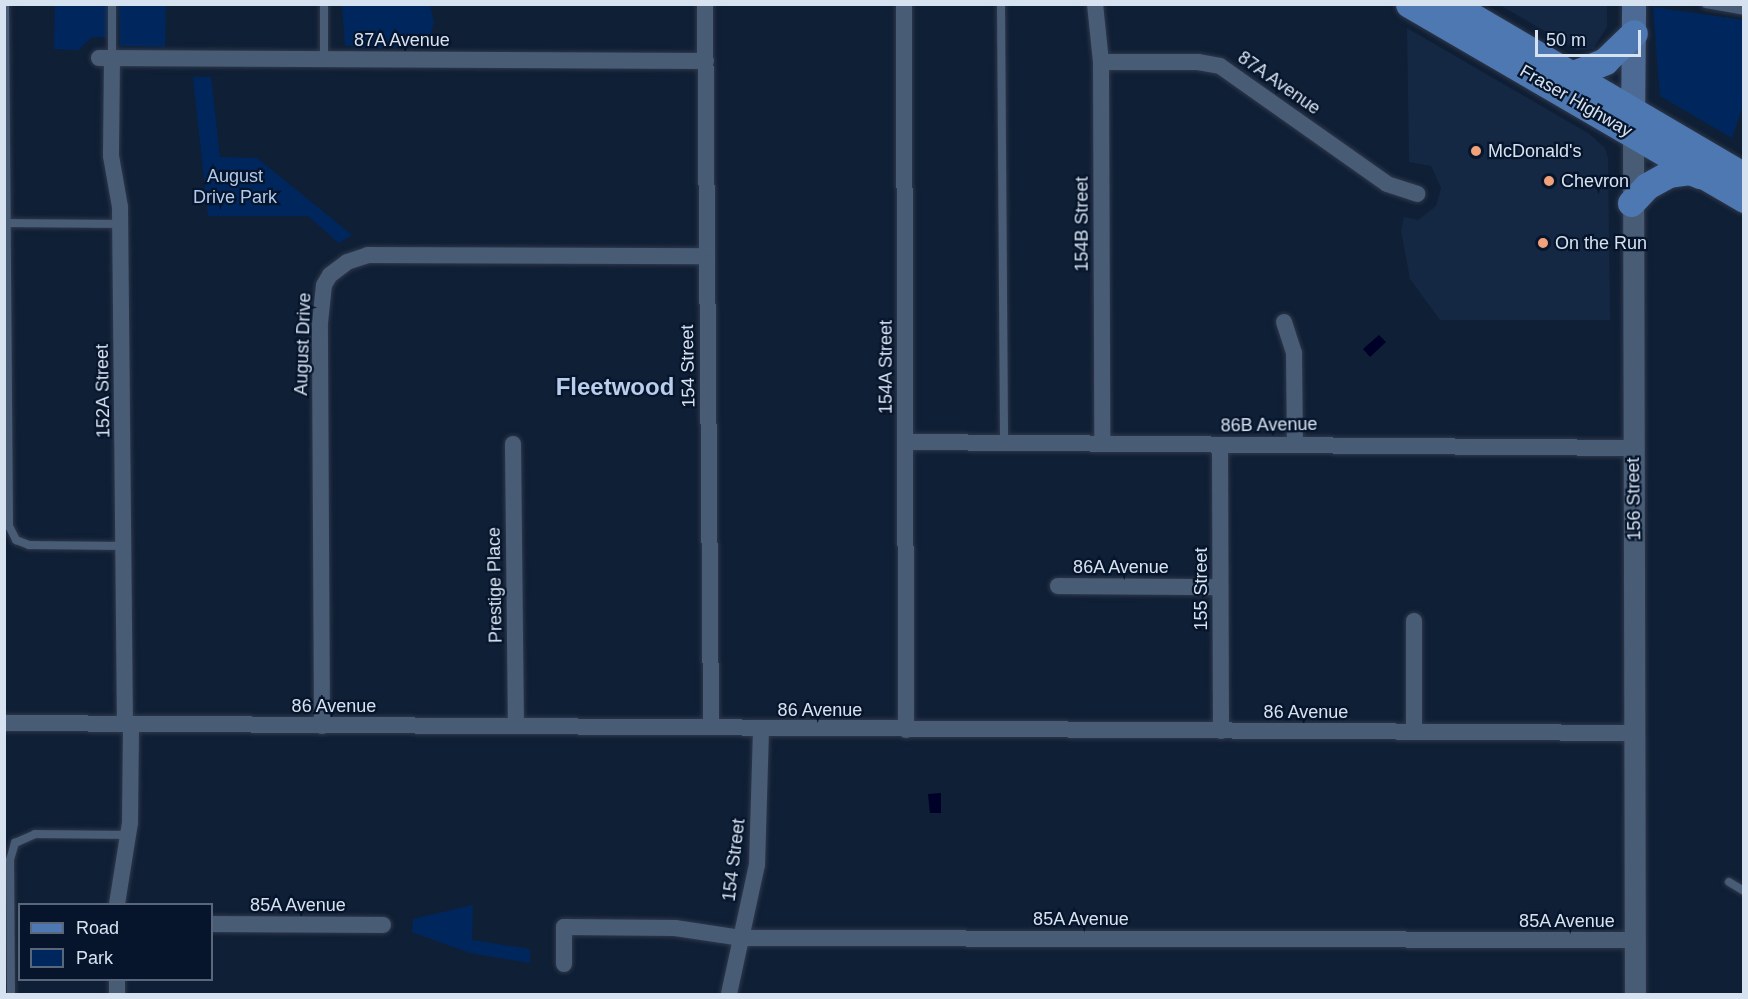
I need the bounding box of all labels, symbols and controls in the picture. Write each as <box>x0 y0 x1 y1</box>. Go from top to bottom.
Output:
scale bar <box>1538 18 1644 56</box>
street label: 87A Avenue <box>353 29 451 51</box>
text: 50 m <box>1546 30 1586 50</box>
street label: 87A Avenue <box>1233 46 1325 120</box>
street label: Fraser Highway <box>1516 60 1636 142</box>
place label: McDonald's <box>1488 140 1581 162</box>
marker: McDonald's <box>1469 144 1483 158</box>
park label: August Drive Park <box>193 166 277 208</box>
place label: Chevron <box>1561 170 1629 192</box>
marker: Chevron <box>1542 174 1556 188</box>
street label: 154B Street <box>1071 176 1093 272</box>
place label: On the Run <box>1555 232 1647 254</box>
marker: On the Run <box>1536 236 1550 250</box>
street label: August Drive <box>290 292 316 396</box>
street label: 154A Street <box>875 319 897 415</box>
street label: 154 Street <box>676 324 700 408</box>
street label: 152A Street <box>91 343 115 439</box>
district label: Fleetwood <box>556 373 674 401</box>
street label: 86B Avenue <box>1220 413 1318 437</box>
street label: 156 Street <box>1622 457 1646 541</box>
street label: Prestige Place <box>483 527 507 643</box>
street label: 155 Street <box>1190 547 1212 631</box>
street label: 86A Avenue <box>1072 556 1170 578</box>
street label: 86 Avenue <box>291 695 377 717</box>
street label: 86 Avenue <box>777 699 863 721</box>
street label: 86 Avenue <box>1263 701 1349 723</box>
street label: 154 Street <box>718 817 750 903</box>
street label: 85A Avenue <box>249 894 347 916</box>
legend <box>18 903 213 981</box>
street label: 85A Avenue <box>1032 908 1130 930</box>
street label: 85A Avenue <box>1518 910 1616 932</box>
text: Road <box>76 918 119 938</box>
text: Park <box>76 948 113 968</box>

